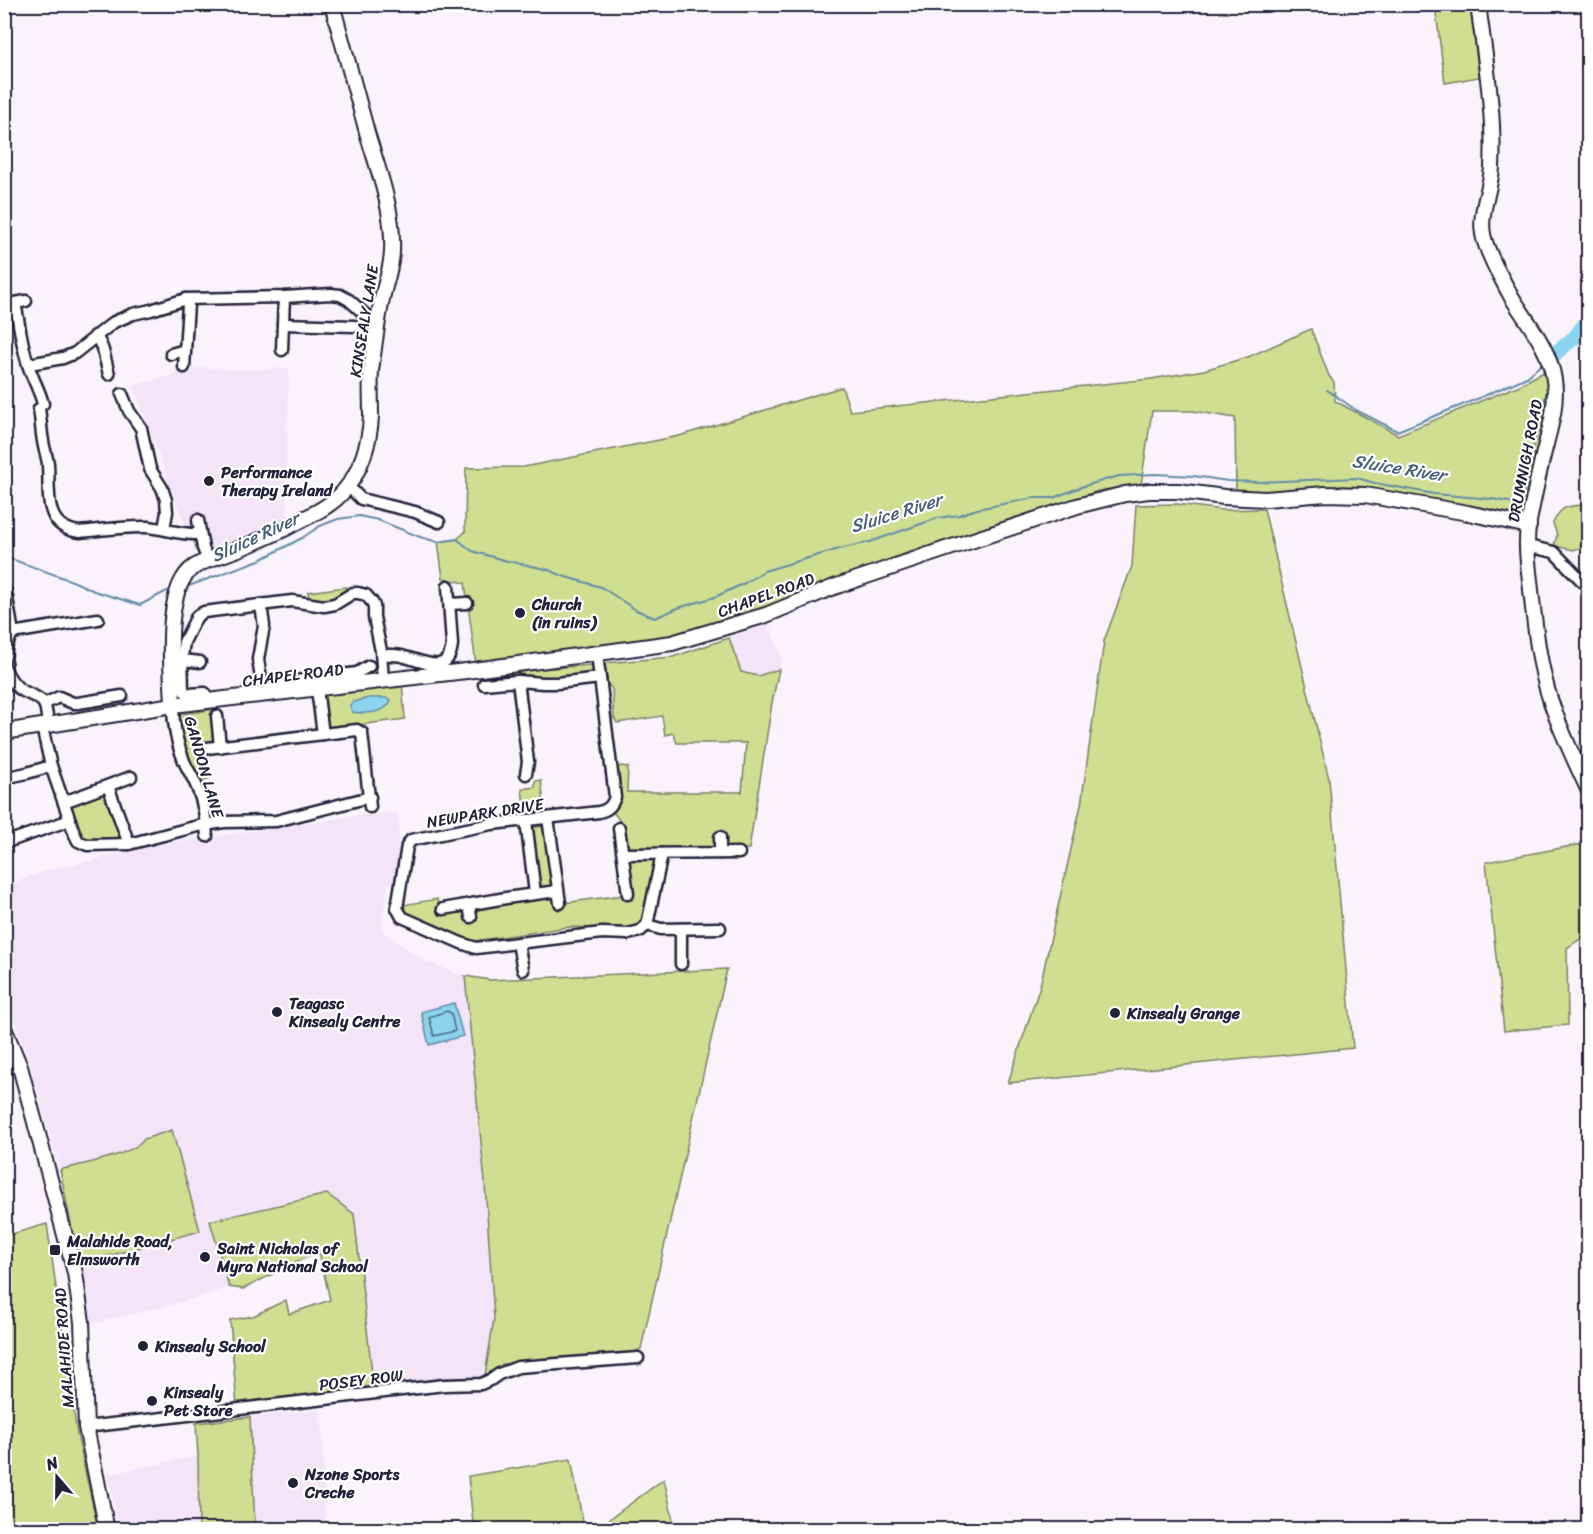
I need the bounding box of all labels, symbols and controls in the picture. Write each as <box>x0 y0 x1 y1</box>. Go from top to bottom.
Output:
street label: KINSEALY LANE <box>341 262 387 379</box>
street label: DRUMNIGH ROAD <box>1499 397 1551 525</box>
water label: Sluice River <box>1350 445 1452 492</box>
place label: Performance Therapy Ireland <box>221 458 334 505</box>
marker: Performance Therapy Ireland <box>202 474 216 488</box>
water label: Sluice River <box>846 483 949 542</box>
water label: Sluice River <box>206 501 308 571</box>
street label: CHAPEL ROAD <box>713 564 819 626</box>
place label: Church (in ruins) <box>531 590 597 637</box>
marker: Church (in ruins) <box>513 606 527 620</box>
street label: CHAPEL ROAD <box>241 654 346 696</box>
street label: GANDON LANE <box>176 713 233 822</box>
street label: NEWPARK DRIVE <box>424 789 547 837</box>
place label: Teagasc Kinsealy Centre <box>288 989 401 1036</box>
place label: Kinsealy Grange <box>1126 999 1241 1028</box>
marker: Teagasc Kinsealy Centre <box>270 1005 284 1019</box>
marker: Kinsealy Grange <box>1108 1006 1122 1020</box>
place label: Malahide Road, Elmsworth <box>66 1227 173 1274</box>
place label: Saint Nicholas of Myra National School <box>216 1234 369 1281</box>
marker: Malahide Road, Elmsworth <box>48 1243 62 1257</box>
marker: Saint Nicholas of Myra National School <box>198 1250 212 1264</box>
street label: MALAHIDE ROAD <box>45 1287 83 1409</box>
place label: Kinsealy School <box>154 1332 267 1361</box>
marker: Kinsealy School <box>136 1339 150 1353</box>
street label: POSEY ROW <box>317 1360 405 1400</box>
place label: Kinsealy Pet Store <box>163 1378 233 1425</box>
marker: Kinsealy Pet Store <box>145 1394 159 1408</box>
north arrow <box>27 1447 87 1507</box>
text: N <box>41 1448 63 1479</box>
place label: Nzone Sports Creche <box>304 1460 400 1507</box>
marker: Nzone Sports Creche <box>286 1476 300 1490</box>

